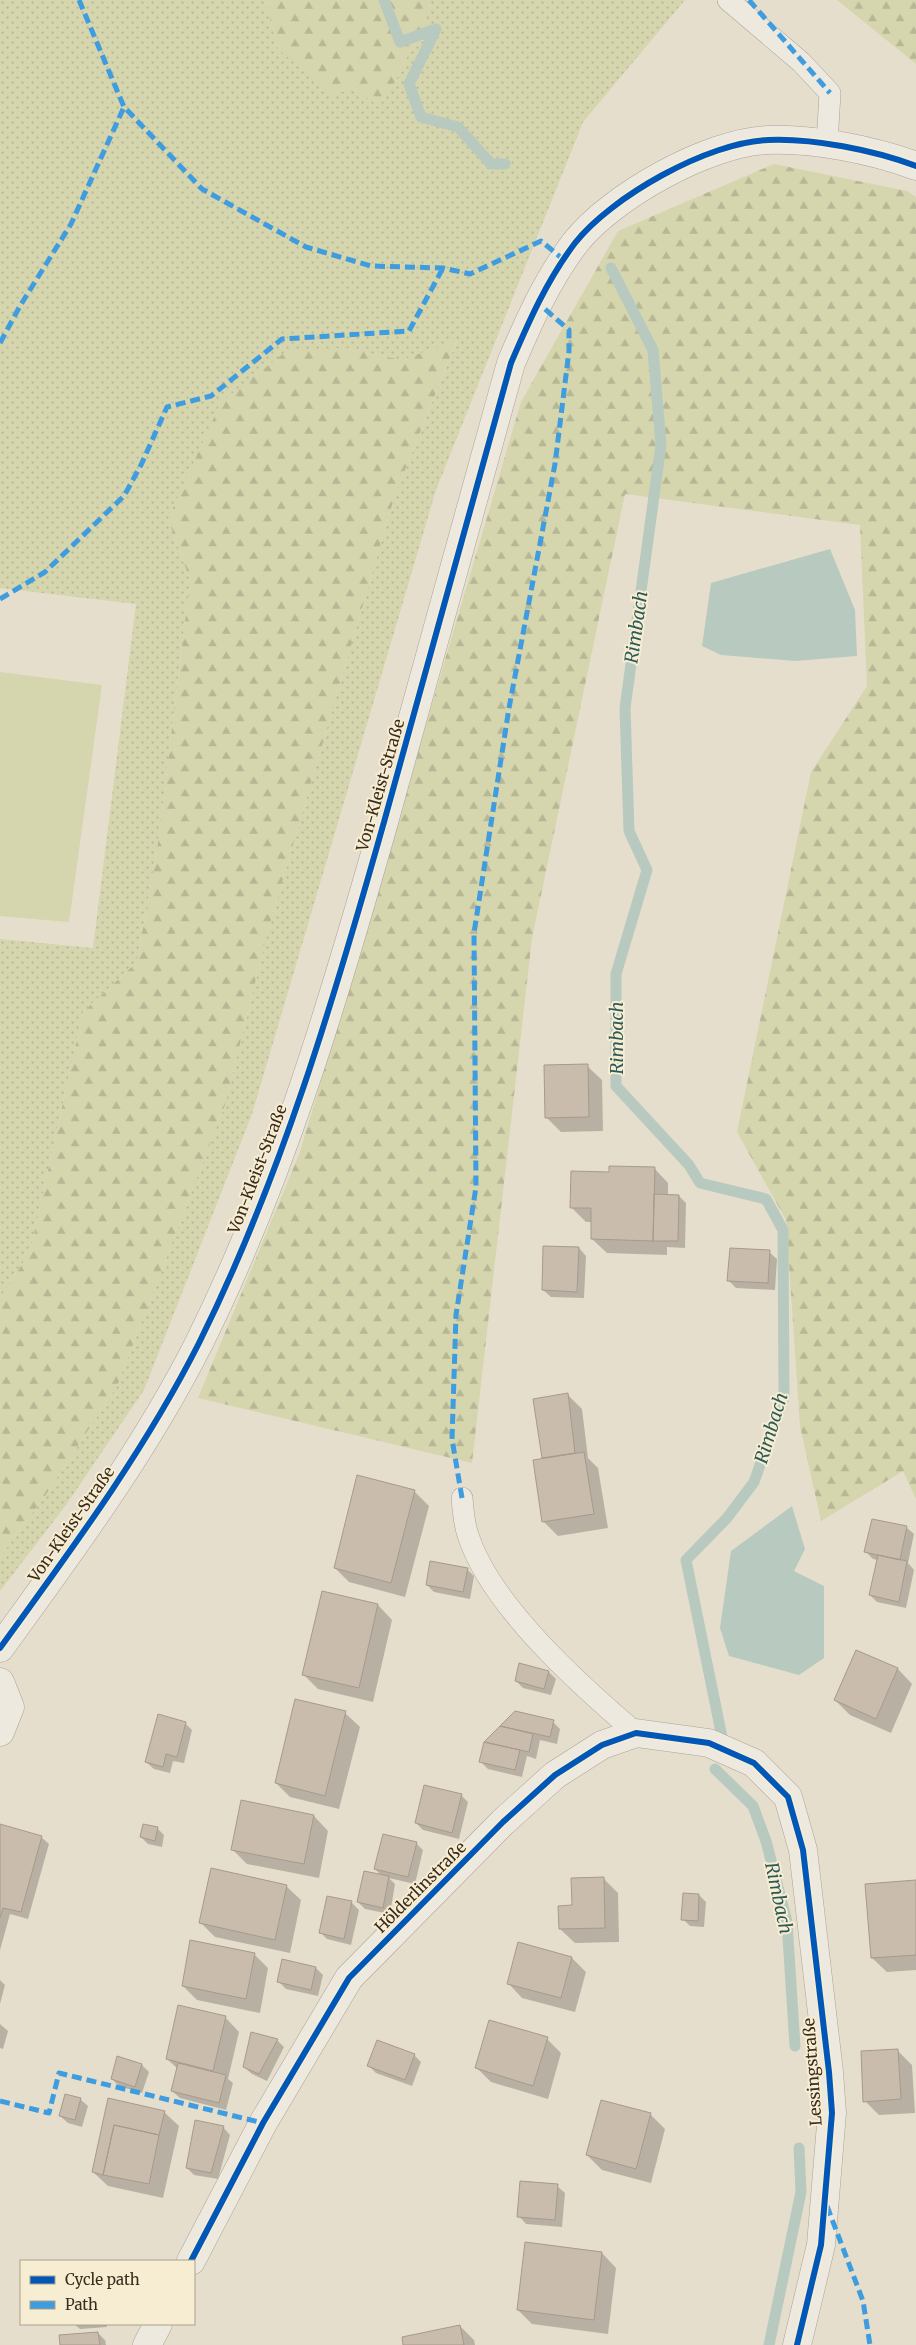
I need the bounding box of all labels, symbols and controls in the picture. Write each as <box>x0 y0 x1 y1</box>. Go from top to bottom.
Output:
water label: Rimbach <box>620 589 652 665</box>
street label: Von-Kleist-Straße <box>351 716 408 854</box>
water label: Rimbach <box>605 1001 628 1075</box>
street label: Von-Kleist-Straße <box>223 1102 291 1237</box>
water label: Rimbach <box>749 1390 793 1466</box>
street label: Von-Kleist-Straße <box>23 1462 118 1587</box>
street label: Hölderlinstraße <box>370 1837 470 1937</box>
water label: Rimbach <box>760 1860 798 1936</box>
street label: Lessingstraße <box>798 2017 826 2127</box>
legend <box>20 2260 195 2325</box>
text: Cycle path <box>65 2270 140 2289</box>
text: Path <box>65 2295 98 2314</box>

